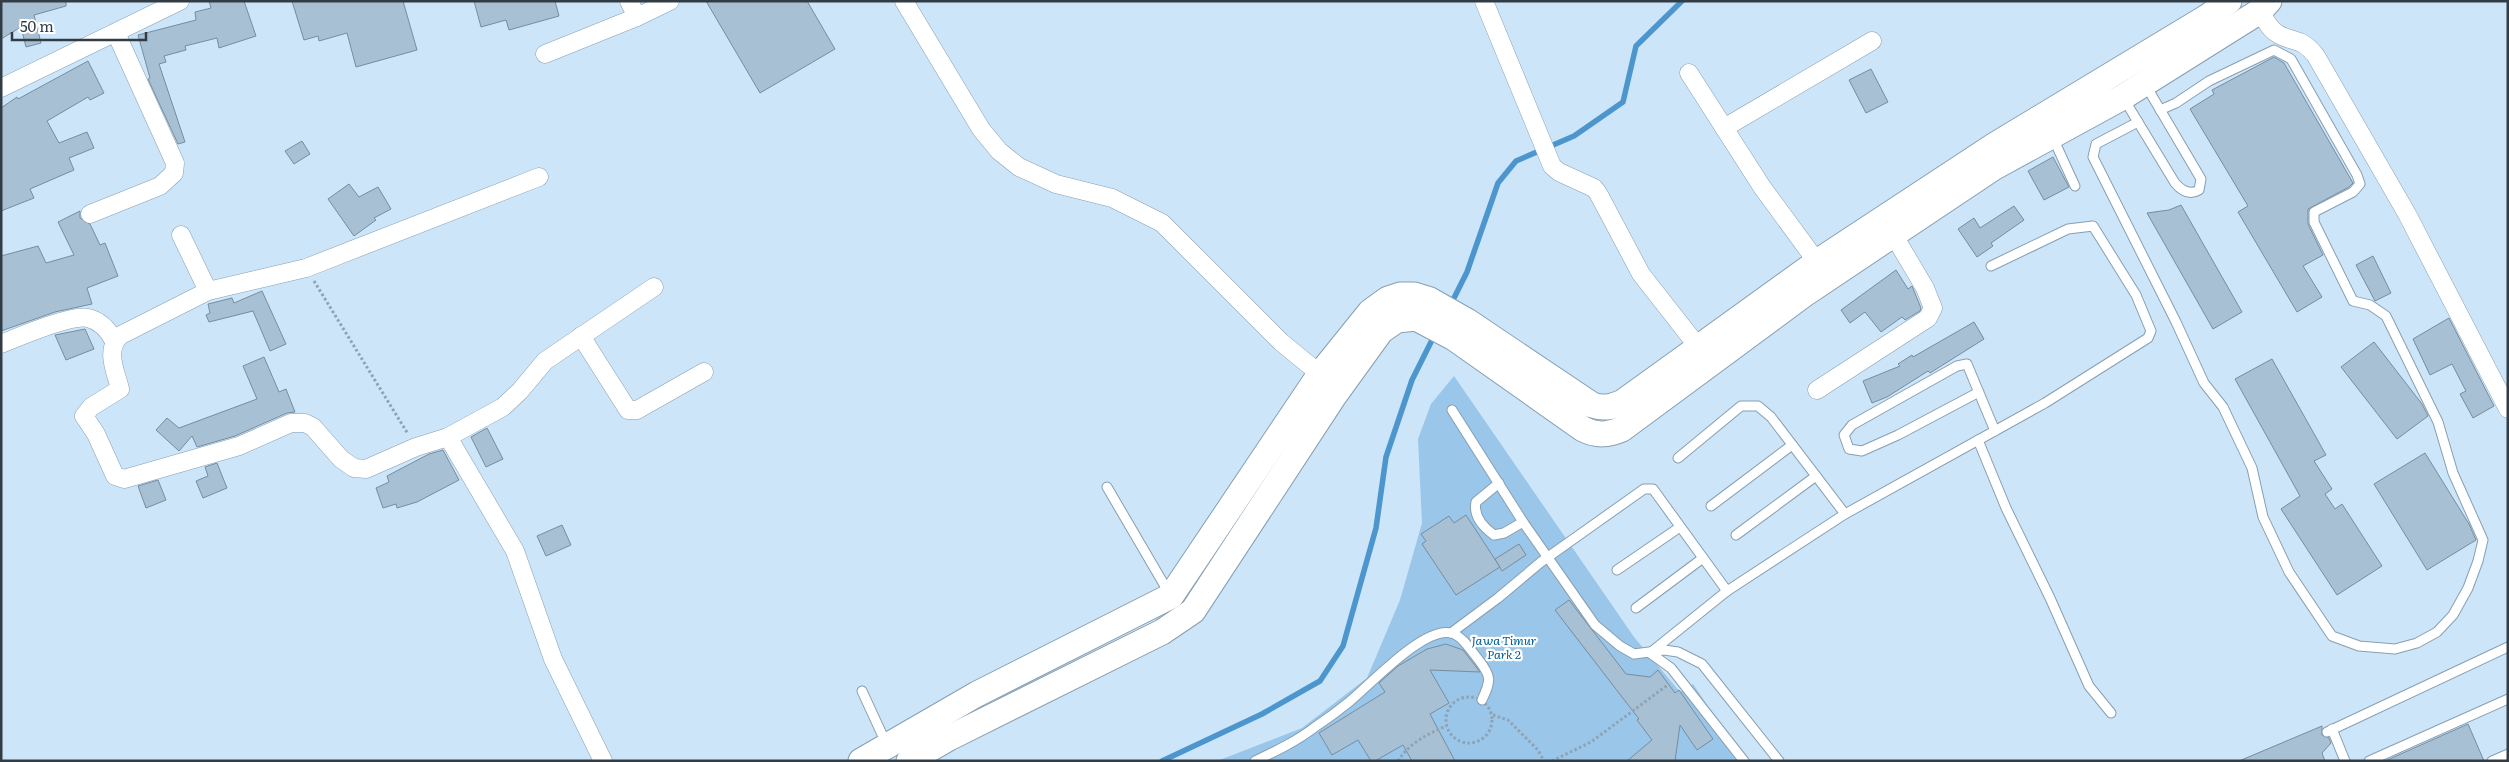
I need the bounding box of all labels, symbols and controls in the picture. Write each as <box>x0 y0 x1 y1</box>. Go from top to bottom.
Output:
scale bar <box>12 10 146 42</box>
text: 50 m <box>20 14 54 37</box>
park label: Jawa Timur Park 2 <box>1472 631 1537 663</box>

